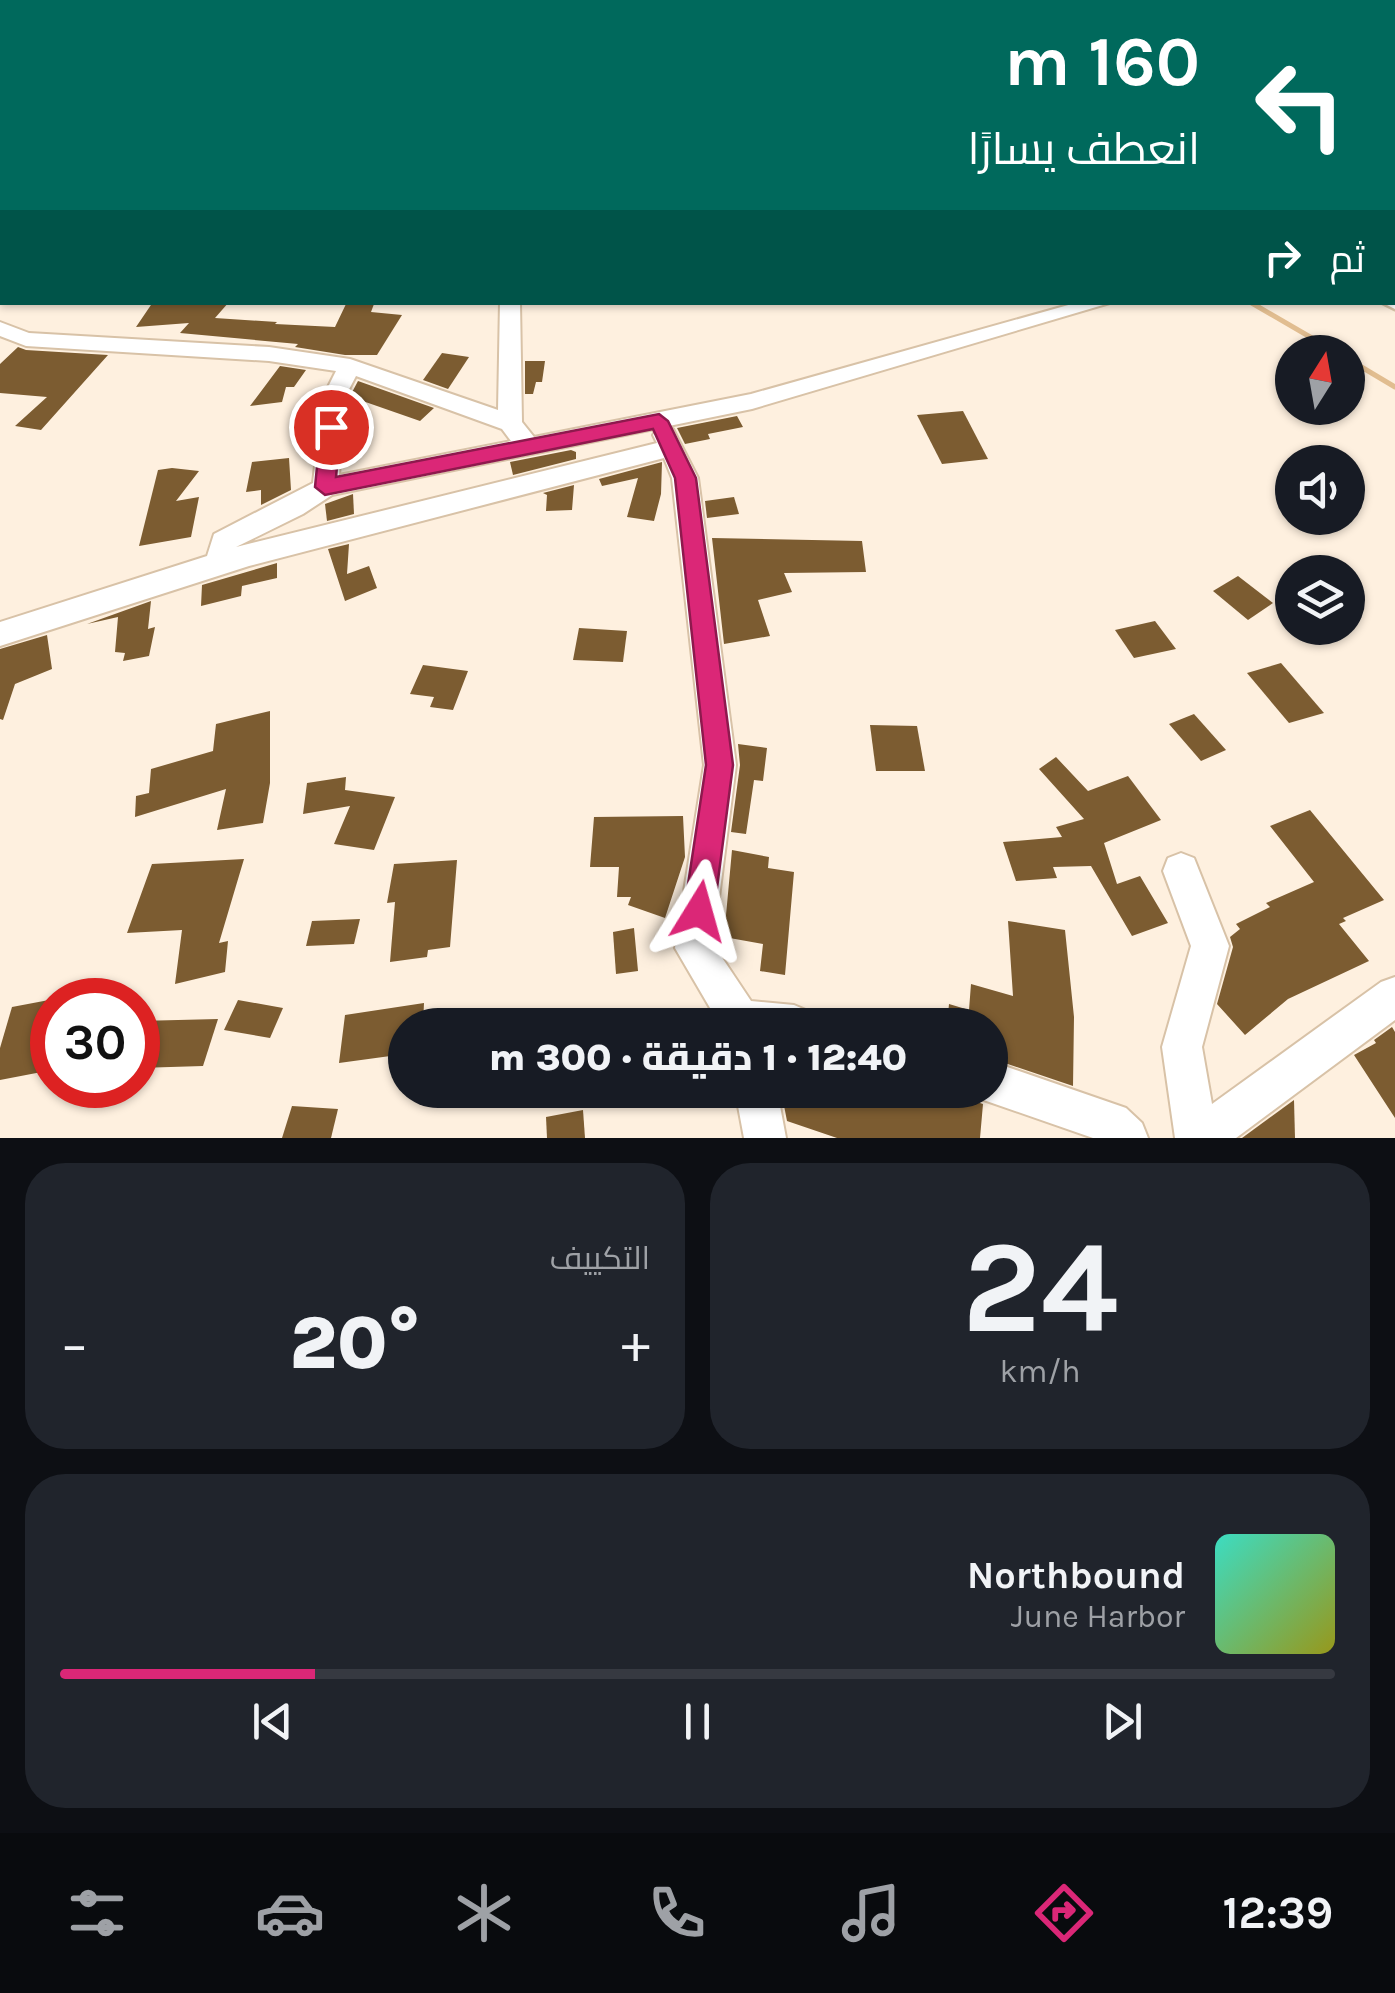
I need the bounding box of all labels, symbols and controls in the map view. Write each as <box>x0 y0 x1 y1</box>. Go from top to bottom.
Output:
text: 160 m <box>1004 21 1200 103</box>
icon: left <box>1235 40 1365 170</box>
text: انعطف يسارًا <box>967 123 1200 175</box>
icon: right <box>1255 230 1310 285</box>
text: ثم <box>1330 237 1365 282</box>
north arrow <box>1275 335 1365 425</box>
map controls <box>1275 335 1365 645</box>
pin <box>289 385 374 470</box>
icon: arrive <box>304 400 359 455</box>
button: sound <box>1275 445 1365 535</box>
button: layers <box>1275 555 1365 645</box>
position arrow <box>647 859 751 963</box>
speed limit sign: 30 <box>30 978 160 1108</box>
text: 12:40 · 1 دقيقة · 300 m <box>489 1035 907 1080</box>
text: 24 <box>962 1212 1118 1364</box>
text: التكييف <box>550 1240 650 1277</box>
text: 20° <box>290 1299 420 1387</box>
text: − <box>60 1312 89 1376</box>
text: + <box>621 1312 650 1376</box>
text: km/h <box>999 1353 1081 1390</box>
text: Northbound <box>967 1553 1185 1598</box>
text: June Harbor <box>1011 1598 1185 1635</box>
icon: previous <box>245 1694 300 1749</box>
icon: pause <box>670 1694 725 1749</box>
icon: next <box>1095 1694 1150 1749</box>
icon: filters <box>62 1878 132 1948</box>
icon: car <box>255 1878 325 1948</box>
icon: climate <box>449 1878 519 1948</box>
icon: phone <box>642 1878 712 1948</box>
icon: music <box>836 1878 906 1948</box>
icon: directions <box>1029 1878 1099 1948</box>
text: 12:39 <box>1222 1887 1333 1939</box>

